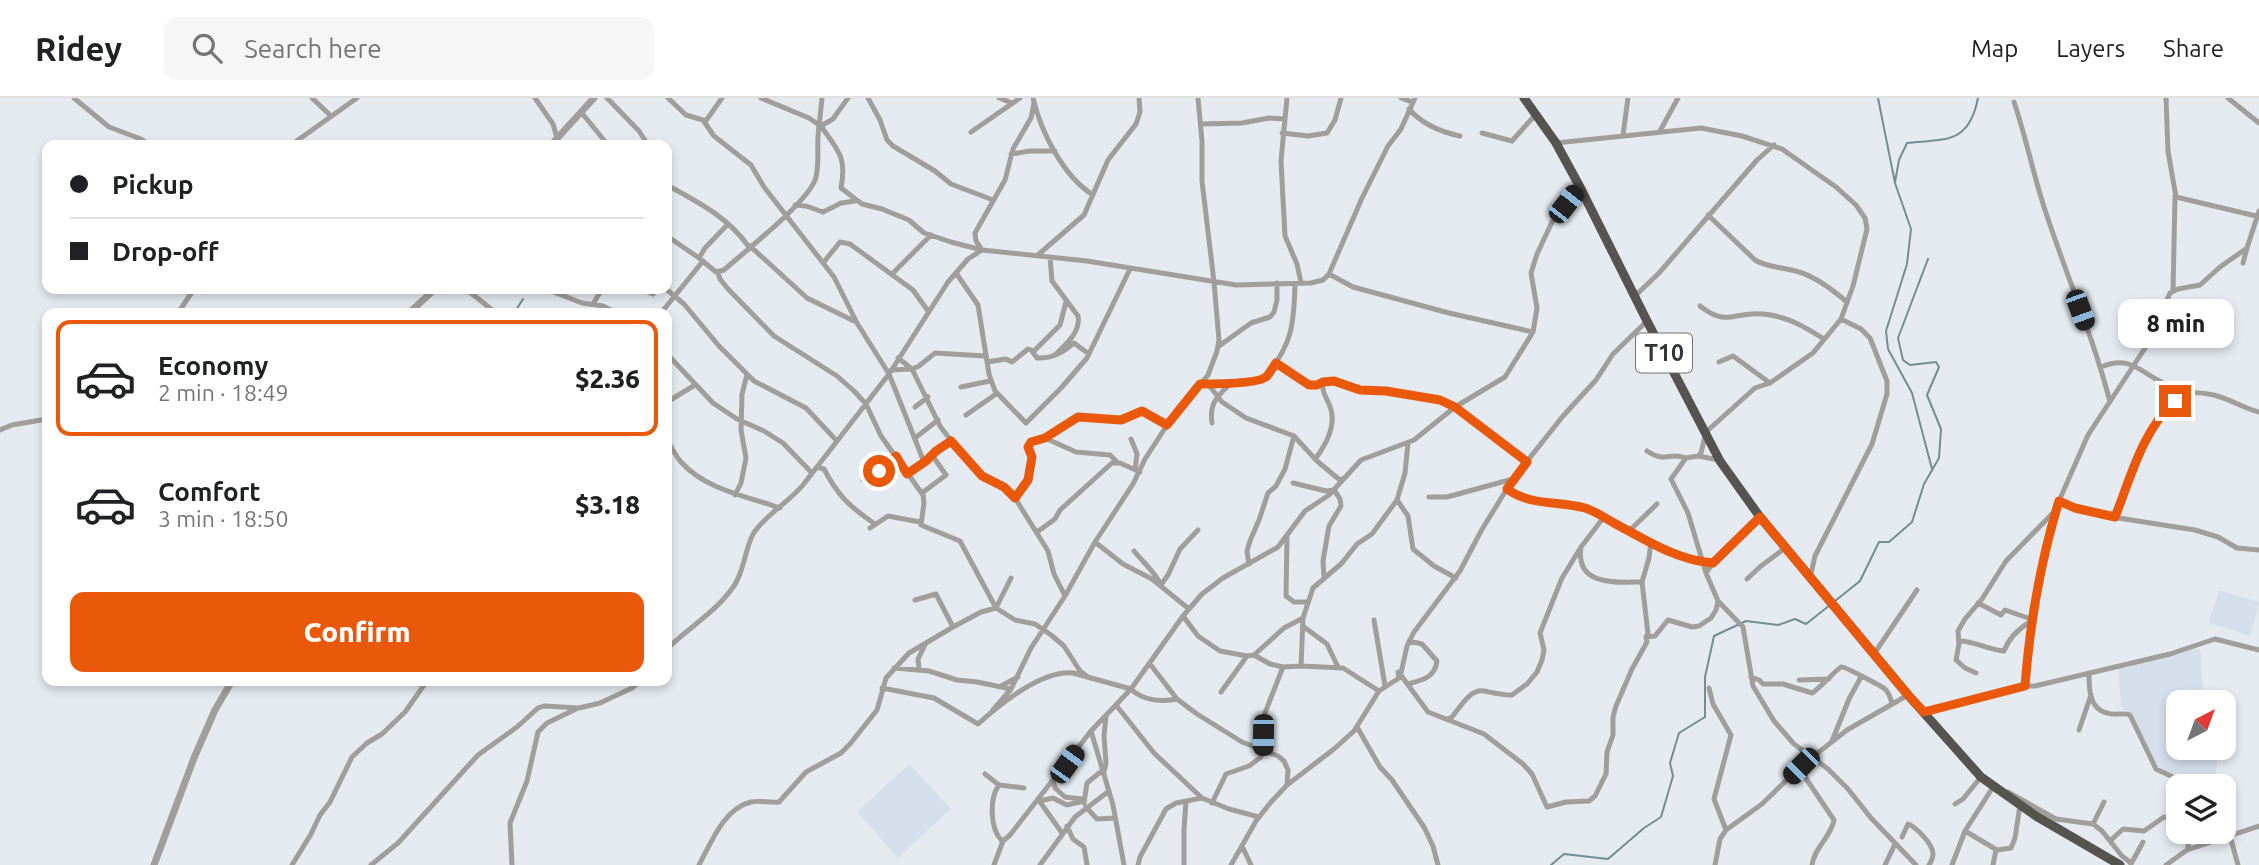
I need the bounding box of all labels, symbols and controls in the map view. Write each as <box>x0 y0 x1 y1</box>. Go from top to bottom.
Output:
search box <box>164 17 654 80</box>
icon: search <box>188 29 226 67</box>
text: Ridey <box>35 30 122 67</box>
text: Search here <box>244 34 382 63</box>
text: Map <box>1971 35 2018 62</box>
text: Layers <box>2056 35 2125 62</box>
text: Share <box>2163 35 2224 62</box>
text: Pickup <box>112 170 194 199</box>
car <box>1545 181 1588 227</box>
text: Drop-off <box>112 237 219 266</box>
car <box>2063 287 2098 333</box>
callout: 8 min <box>2117 300 2233 348</box>
text: 8 min <box>2147 311 2205 336</box>
road number: T10 <box>1636 334 1692 372</box>
icon: car <box>74 347 137 410</box>
text: Economy <box>158 351 268 380</box>
text: $2.36 <box>575 364 640 393</box>
text: 2 min · 18:49 <box>158 380 289 405</box>
route end <box>2159 385 2191 417</box>
route start <box>863 455 895 487</box>
icon: car <box>74 473 137 536</box>
text: Comfort <box>158 477 261 506</box>
text: $3.18 <box>575 490 640 519</box>
text: 3 min · 18:50 <box>158 506 289 531</box>
button: Confirm <box>70 592 644 672</box>
north arrow <box>2166 690 2236 760</box>
map controls <box>2166 690 2236 844</box>
car <box>1253 714 1274 756</box>
car <box>1047 741 1088 787</box>
car <box>1779 744 1824 788</box>
button: layers <box>2166 774 2236 844</box>

